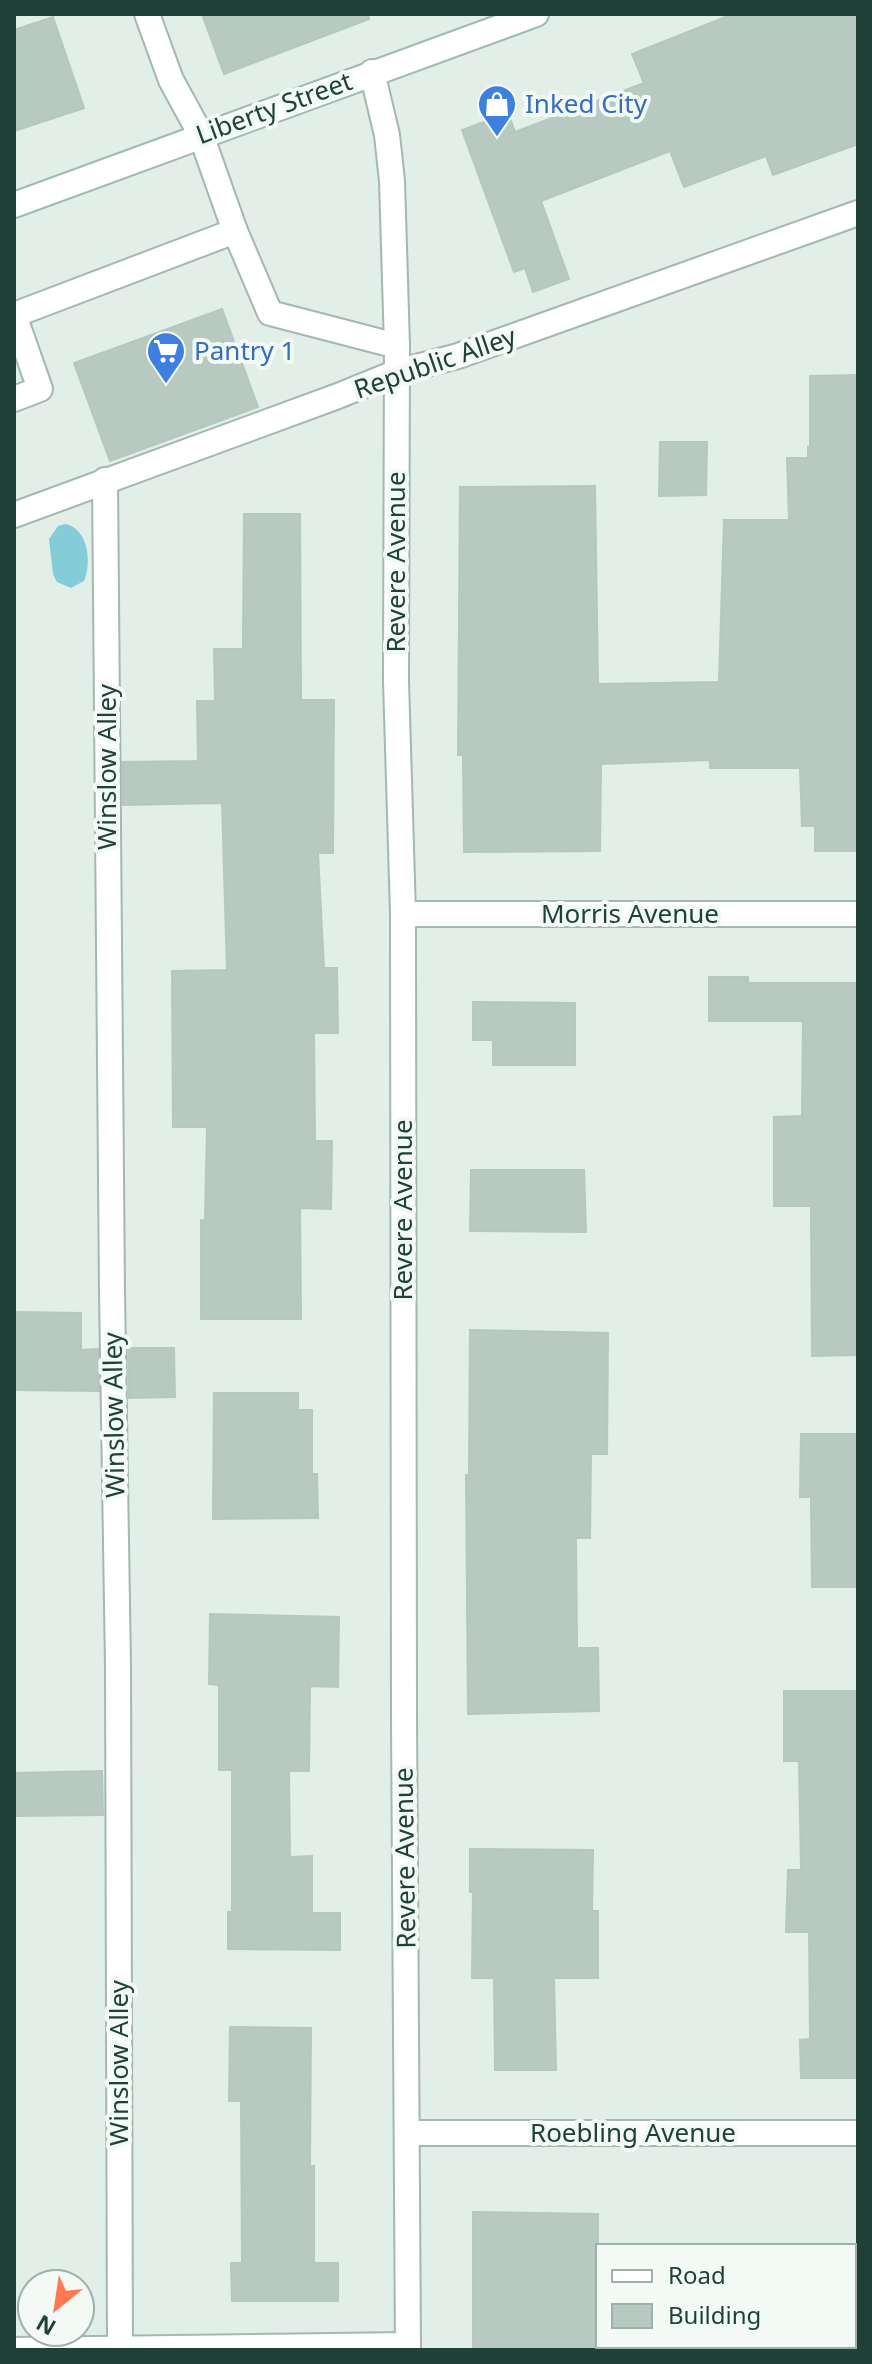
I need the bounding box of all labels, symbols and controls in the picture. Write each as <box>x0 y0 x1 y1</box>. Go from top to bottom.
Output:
street label: Liberty Street <box>191 62 357 152</box>
shop icon: Inked City <box>476 83 518 138</box>
place label: Inked City <box>525 85 648 121</box>
street label: Republic Alley <box>349 317 521 407</box>
supermarket icon: Pantry 1 <box>145 330 187 385</box>
place label: Pantry 1 <box>194 332 295 368</box>
street label: Revere Avenue <box>377 471 413 653</box>
street label: Winslow Alley <box>88 683 124 850</box>
street label: Morris Avenue <box>541 895 719 931</box>
street label: Revere Avenue <box>384 1119 420 1301</box>
street label: Winslow Alley <box>94 1331 132 1498</box>
street label: Revere Avenue <box>384 1767 424 1949</box>
street label: Winslow Alley <box>100 1979 136 2146</box>
street label: Roebling Avenue <box>530 2114 736 2150</box>
legend <box>596 2244 856 2348</box>
text: Road <box>668 2258 726 2291</box>
north arrow <box>16 2268 96 2348</box>
text: Building <box>668 2298 761 2331</box>
text: N <box>30 2309 61 2344</box>

